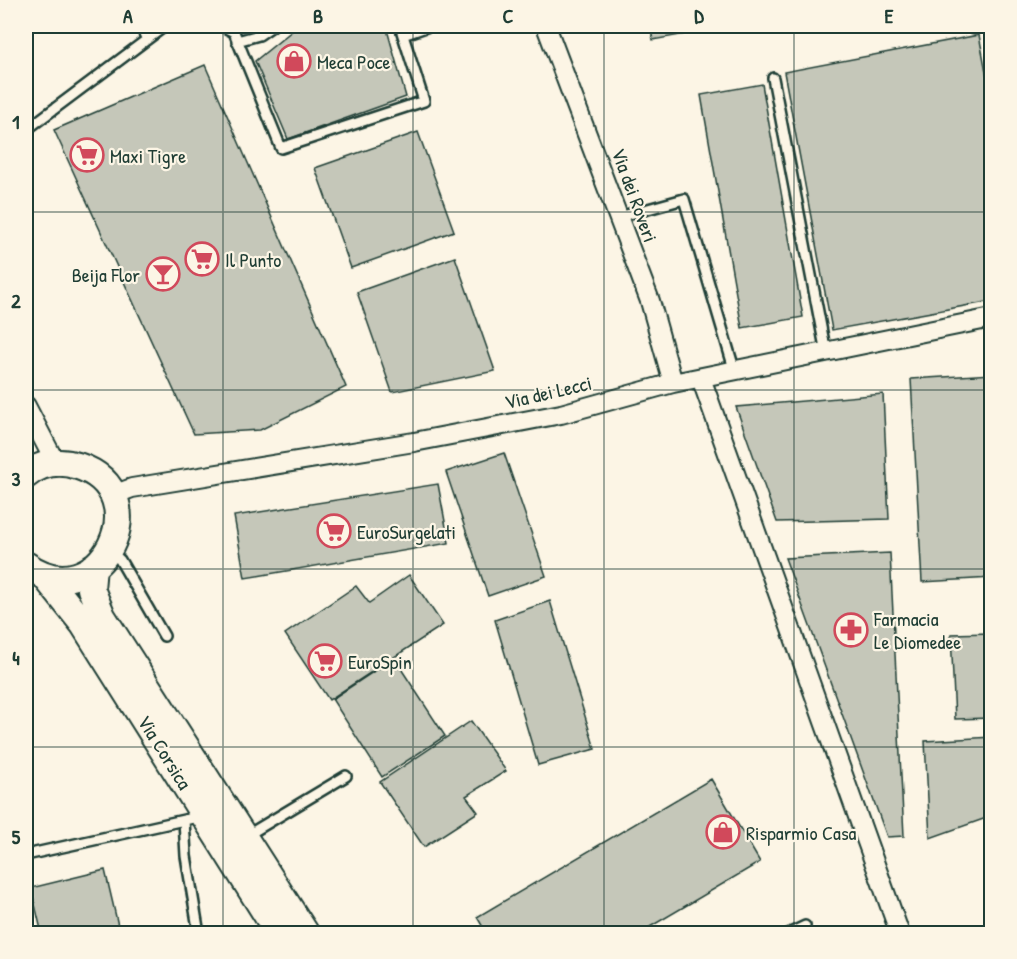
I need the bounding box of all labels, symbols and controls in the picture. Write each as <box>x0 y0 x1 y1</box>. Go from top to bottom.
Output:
text: A <box>123 2 133 29</box>
text: B <box>313 2 323 29</box>
text: C <box>503 2 514 29</box>
text: D <box>694 2 704 29</box>
text: E <box>885 2 894 29</box>
shop icon: Meca Poce <box>276 43 312 79</box>
place label: Meca Poce <box>317 48 390 75</box>
text: 1 <box>12 108 20 135</box>
supermarket icon: Maxi Tigre <box>69 137 105 173</box>
place label: Maxi Tigre <box>110 142 186 169</box>
street label: Via dei Roveri <box>606 144 664 246</box>
supermarket icon: Il Punto <box>184 241 220 277</box>
place label: Il Punto <box>225 246 281 273</box>
bar icon: Beija Flor <box>145 256 181 292</box>
place label: Beija Flor <box>72 261 140 288</box>
text: 2 <box>11 287 21 314</box>
street label: Via dei Lecci <box>502 369 594 415</box>
text: 3 <box>12 465 21 492</box>
supermarket icon: EuroSurgelati <box>316 513 352 549</box>
place label: EuroSurgelati <box>357 518 456 545</box>
place label: Farmacia Le Diomedee <box>873 605 961 655</box>
pharmacy icon: Farmacia Le Diomedee <box>833 612 869 648</box>
supermarket icon: EuroSpin <box>307 643 343 679</box>
text: 4 <box>12 644 20 671</box>
place label: EuroSpin <box>348 648 412 675</box>
street label: Via Corsica <box>132 710 198 794</box>
shop icon: Risparmio Casa <box>705 814 741 850</box>
place label: Risparmio Casa <box>746 819 857 846</box>
text: 5 <box>12 823 21 850</box>

